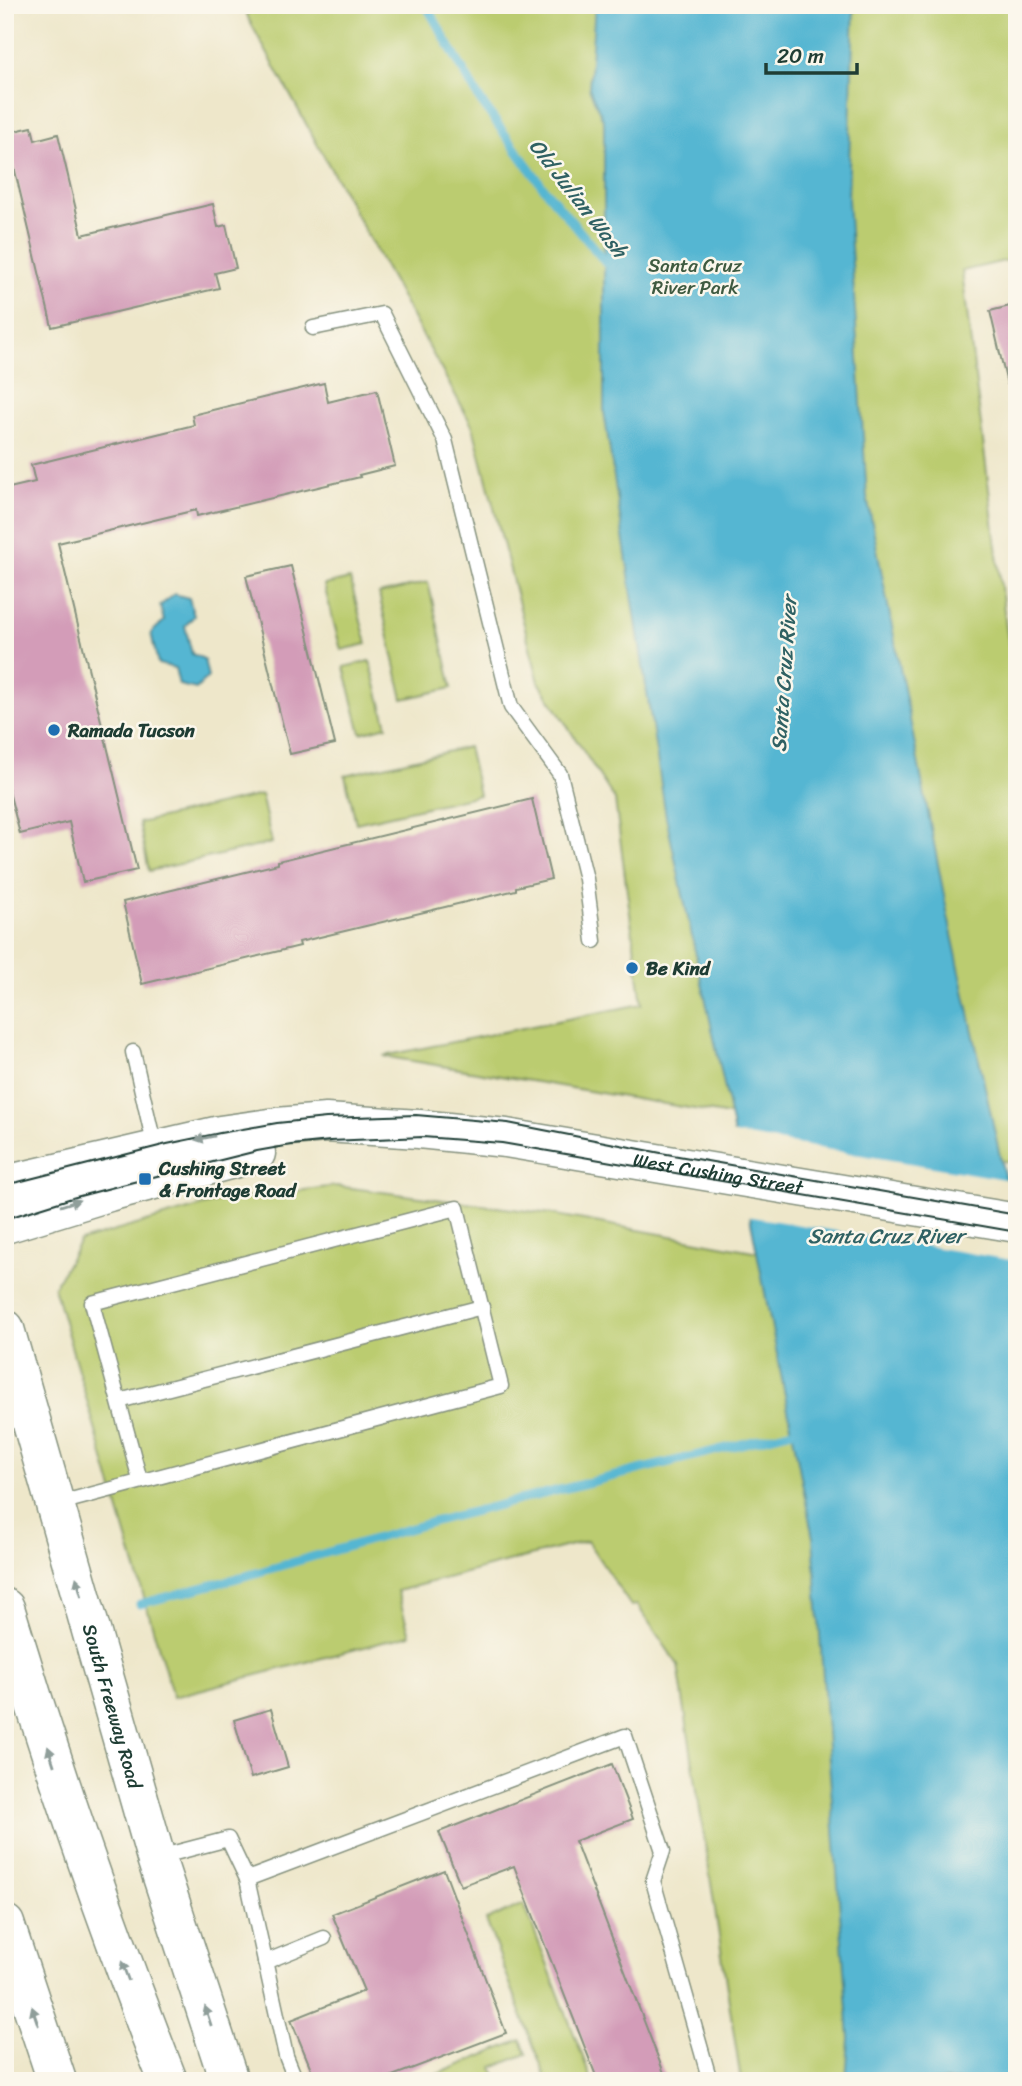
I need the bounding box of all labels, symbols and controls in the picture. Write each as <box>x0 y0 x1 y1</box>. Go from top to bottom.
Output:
scale bar <box>766 32 858 76</box>
text: 20 m <box>777 37 824 75</box>
water label: Old Julian Wash <box>519 130 638 268</box>
park label: Santa Cruz River Park <box>648 249 743 304</box>
water label: Santa Cruz River <box>760 591 809 753</box>
place label: Ramada Tucson <box>67 714 196 747</box>
marker: Ramada Tucson <box>46 722 62 738</box>
place label: Be Kind <box>646 952 712 985</box>
marker: Be Kind <box>624 960 640 976</box>
one-way arrow <box>194 1133 216 1144</box>
street label: West Cushing Street <box>631 1143 807 1204</box>
place label: Cushing Street & Frontage Road <box>158 1152 298 1207</box>
marker: Cushing Street & Frontage Road <box>137 1171 153 1187</box>
one-way arrow <box>60 1198 81 1208</box>
water label: Santa Cruz River <box>808 1217 967 1255</box>
one-way arrow <box>73 1576 83 1597</box>
street label: South Freeway Road <box>73 1620 152 1794</box>
one-way arrow <box>45 1746 56 1767</box>
one-way arrow <box>120 1961 131 1982</box>
one-way arrow <box>29 2005 40 2026</box>
one-way arrow <box>202 2005 212 2026</box>

